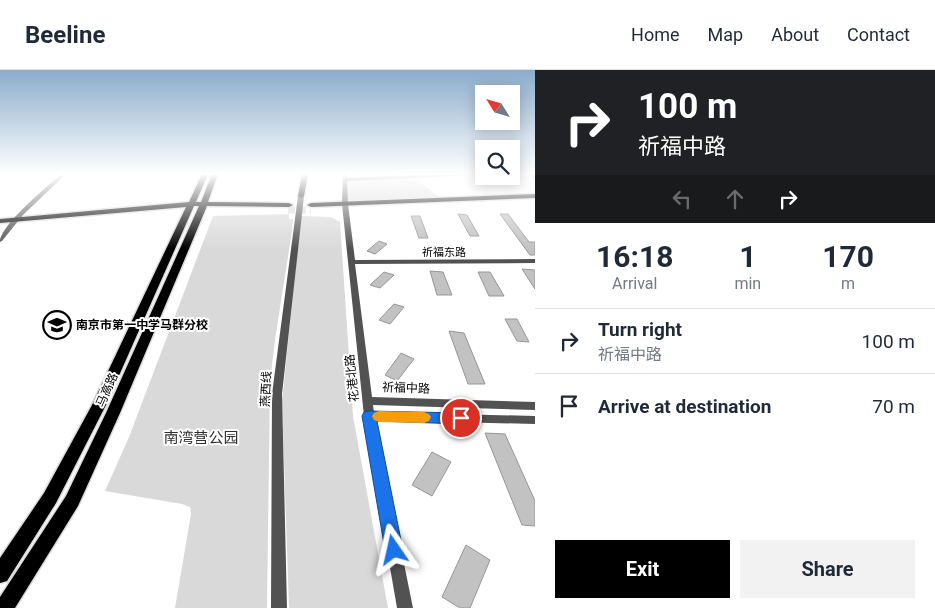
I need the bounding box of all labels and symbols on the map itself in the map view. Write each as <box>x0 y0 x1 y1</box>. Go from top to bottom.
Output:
north arrow <box>475 85 520 130</box>
street label: 祈福东路 <box>422 246 466 259</box>
school or university icon: 南京市第一中学马群分校 <box>42 310 72 340</box>
place label: 南京市第一中学马群分校 <box>76 318 208 332</box>
street label: 花港北路 <box>343 353 361 403</box>
street label: 马高路 <box>93 371 121 409</box>
street label: 燕西线 <box>258 371 274 407</box>
street label: 祈福中路 <box>382 380 430 396</box>
pin <box>440 397 482 439</box>
park label: 南湾营公园 <box>163 429 239 447</box>
position arrow <box>367 523 419 575</box>

